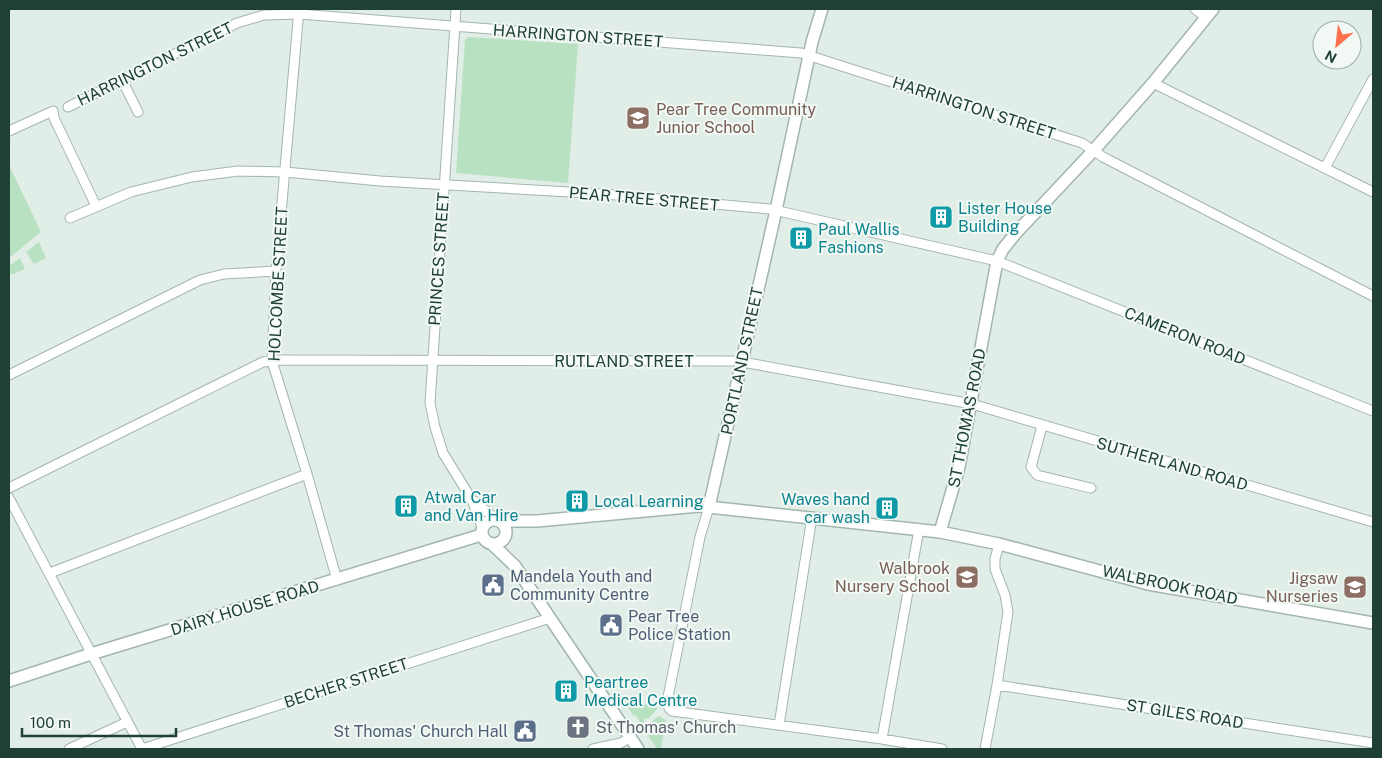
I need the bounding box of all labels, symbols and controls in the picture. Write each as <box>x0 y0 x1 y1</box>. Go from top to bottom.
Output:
street label: HARRINGTON STREET <box>74 18 236 110</box>
north arrow <box>1312 20 1362 70</box>
street label: HARRINGTON STREET <box>492 21 664 51</box>
text: N <box>1322 47 1339 66</box>
street label: HARRINGTON STREET <box>890 73 1058 144</box>
place label: Pear Tree Community Junior School <box>656 100 817 137</box>
school or university icon: Pear Tree Community Junior School <box>625 105 651 131</box>
street label: PEAR TREE STREET <box>568 183 720 215</box>
street label: PRINCES STREET <box>425 191 453 326</box>
place label: Lister House Building <box>958 199 1052 236</box>
building icon: Lister House Building <box>928 204 954 230</box>
street label: HOLCOMBE STREET <box>264 206 292 362</box>
place label: Paul Wallis Fashions <box>818 220 899 257</box>
building icon: Paul Wallis Fashions <box>788 225 814 251</box>
street label: PORTLAND STREET <box>717 285 767 437</box>
street label: CAMERON ROAD <box>1122 303 1248 369</box>
street label: ST THOMAS ROAD <box>944 347 990 489</box>
street label: RUTLAND STREET <box>554 352 694 371</box>
street label: SUTHERLAND ROAD <box>1094 433 1250 495</box>
place label: Atwal Car and Van Hire <box>424 488 519 525</box>
building icon: Local Learning <box>564 488 590 514</box>
place label: Waves hand car wash <box>781 490 870 527</box>
place label: Local Learning <box>594 492 704 511</box>
building icon: Atwal Car and Van Hire <box>393 493 419 519</box>
building icon: Waves hand car wash <box>874 495 900 521</box>
place label: Walbrook Nursery School <box>835 559 950 596</box>
street label: WALBROOK ROAD <box>1100 561 1240 609</box>
school or university icon: Walbrook Nursery School <box>954 564 980 590</box>
place label: Mandela Youth and Community Centre <box>510 567 652 604</box>
place label: Jigsaw Nurseries <box>1266 569 1339 606</box>
public building icon: Mandela Youth and Community Centre <box>480 572 506 598</box>
school or university icon: Jigsaw Nurseries <box>1342 574 1368 600</box>
street label: DAIRY HOUSE ROAD <box>168 576 322 640</box>
place label: Pear Tree Police Station <box>628 607 731 644</box>
public building icon: Pear Tree Police Station <box>598 612 624 638</box>
street label: BECHER STREET <box>282 654 411 712</box>
place label: Peartree Medical Centre <box>584 673 697 710</box>
building icon: Peartree Medical Centre <box>553 678 579 704</box>
street label: ST GILES ROAD <box>1125 695 1245 733</box>
scale bar <box>22 706 176 738</box>
text: 100 m <box>30 714 71 731</box>
church icon: St Thomas' Church <box>565 714 591 740</box>
public building icon: St Thomas' Church Hall <box>512 718 538 744</box>
place label: St Thomas' Church <box>596 718 736 737</box>
place label: St Thomas' Church Hall <box>333 722 508 741</box>

